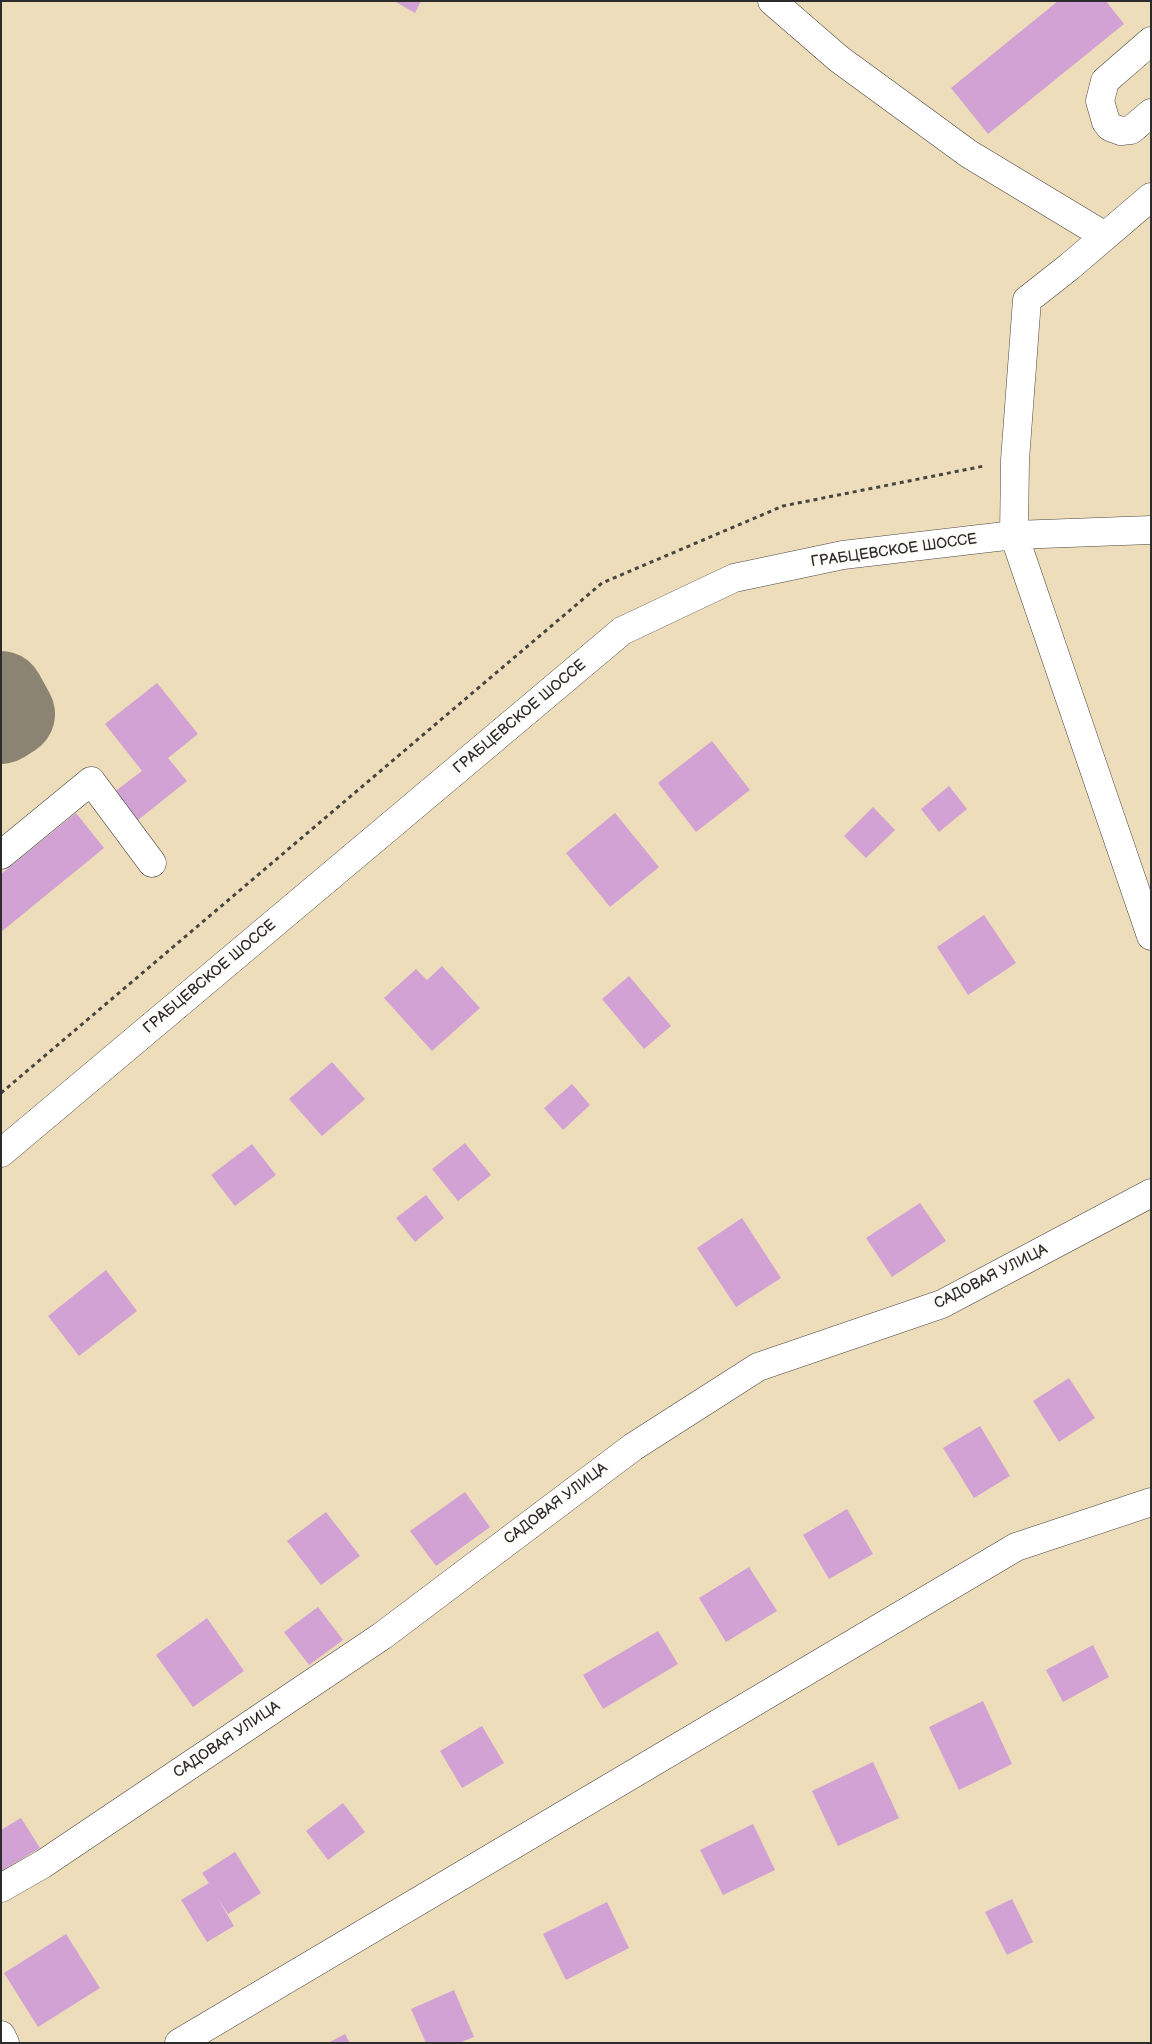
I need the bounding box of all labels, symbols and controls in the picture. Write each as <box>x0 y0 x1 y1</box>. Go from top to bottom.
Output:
street label: ГРАБЦЕВСКОЕ ШОССЕ <box>810 530 978 572</box>
street label: ГРАБЦЕВСКОЕ ШОССЕ <box>450 656 590 778</box>
street label: ГРАБЦЕВСКОЕ ШОССЕ <box>140 916 280 1038</box>
street label: САДОВАЯ УЛИЦА <box>931 1241 1051 1313</box>
street label: САДОВАЯ УЛИЦА <box>501 1459 611 1549</box>
street label: САДОВАЯ УЛИЦА <box>170 1698 284 1782</box>

